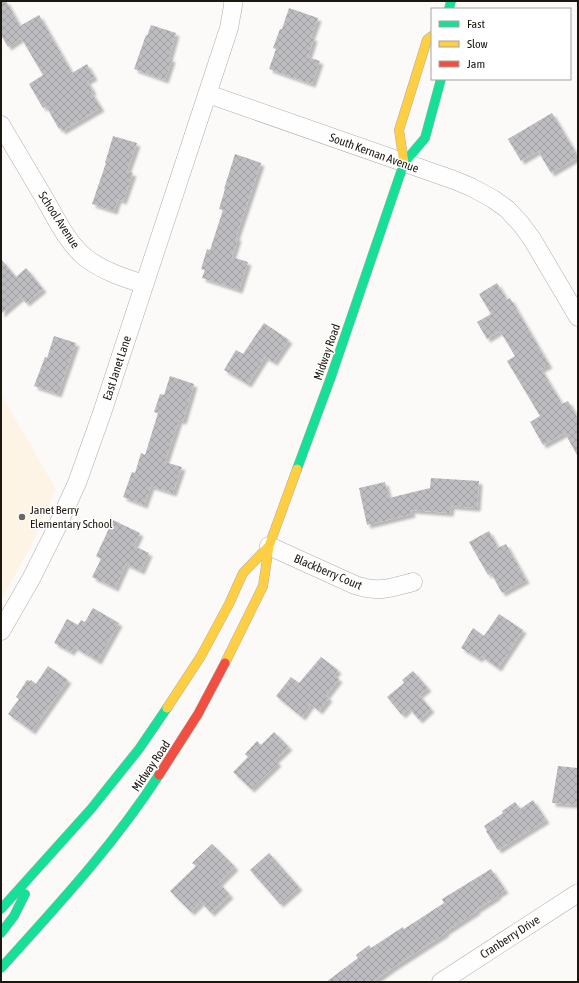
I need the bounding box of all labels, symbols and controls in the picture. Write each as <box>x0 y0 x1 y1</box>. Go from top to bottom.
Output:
legend <box>431 8 571 80</box>
text: Fast <box>467 17 485 31</box>
text: Slow <box>467 37 488 51</box>
text: Jam <box>467 57 485 71</box>
street label: South Kernan Avenue <box>327 130 421 176</box>
street label: School Avenue <box>36 189 82 251</box>
street label: Midway Road <box>311 322 343 382</box>
street label: East Janet Lane <box>100 334 134 402</box>
place label: Janet Berry Elementary School <box>30 503 113 531</box>
marker: Janet Berry Elementary School <box>17 512 27 522</box>
street label: Blackberry Court <box>292 551 365 593</box>
street label: Midway Road <box>129 738 173 794</box>
street label: Cranberry Drive <box>478 913 542 961</box>

